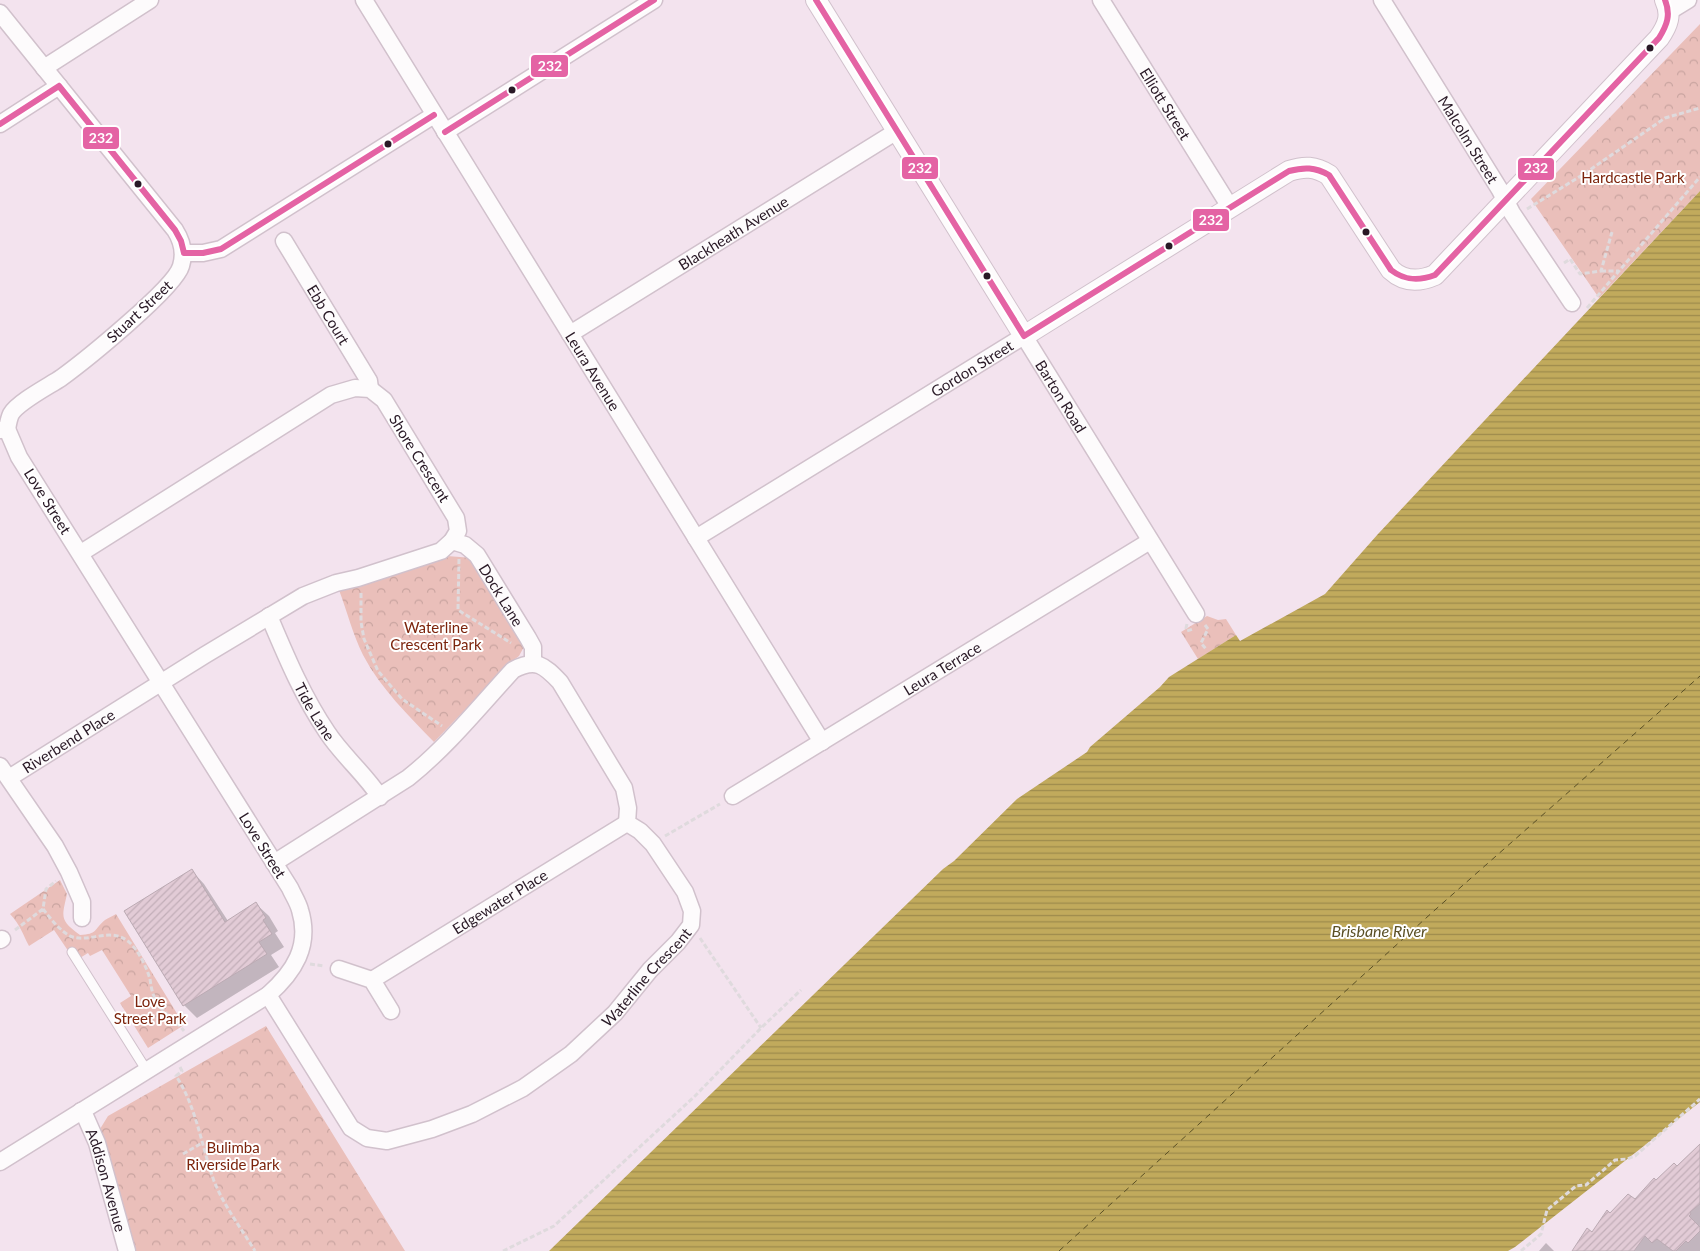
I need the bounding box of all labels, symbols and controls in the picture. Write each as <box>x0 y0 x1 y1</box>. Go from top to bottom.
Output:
unlabelled marker <box>1645 43 1655 53</box>
line badge: 232 <box>530 54 569 78</box>
text: 232 <box>538 57 562 74</box>
street label: Elliott Street <box>1136 64 1195 143</box>
unlabelled marker <box>507 85 517 95</box>
street label: Malcolm Street <box>1435 92 1503 187</box>
line badge: 232 <box>82 126 120 150</box>
text: 232 <box>89 129 113 146</box>
unlabelled marker <box>383 139 393 149</box>
line badge: 232 <box>901 156 939 180</box>
line badge: 232 <box>1517 157 1555 181</box>
text: 232 <box>908 159 932 176</box>
text: 232 <box>1524 159 1548 176</box>
park label: Hardcastle Park <box>1581 168 1685 186</box>
unlabelled marker <box>133 179 143 189</box>
street label: Blackheath Avenue <box>675 192 791 274</box>
line badge: 232 <box>1192 208 1230 232</box>
text: 232 <box>1199 211 1223 228</box>
unlabelled marker <box>1361 227 1371 237</box>
unlabelled marker <box>1164 241 1174 251</box>
unlabelled marker <box>982 271 992 281</box>
street label: Stuart Street <box>102 276 176 346</box>
street label: Ebb Court <box>304 281 354 348</box>
street label: Leura Avenue <box>562 328 624 414</box>
street label: Gordon Street <box>927 336 1017 400</box>
street label: Barton Road <box>1032 357 1090 436</box>
street label: Shore Crescent <box>386 411 454 506</box>
street label: Love Street <box>21 465 76 538</box>
street label: Dock Lane <box>476 560 528 629</box>
park label: Waterline Crescent Park <box>390 618 482 653</box>
street label: Leura Terrace <box>900 638 984 699</box>
street label: Tide Lane <box>291 679 339 744</box>
street label: Riverbend Place <box>19 705 118 777</box>
street label: Love Street <box>236 809 291 882</box>
street label: Edgewater Place <box>449 865 551 937</box>
water label: Brisbane River <box>1331 921 1427 940</box>
street label: Waterline Crescent <box>598 924 695 1030</box>
park label: Love Street Park <box>114 992 187 1027</box>
street label: Addison Avenue <box>83 1125 130 1234</box>
park label: Bulimba Riverside Park <box>186 1138 280 1173</box>

